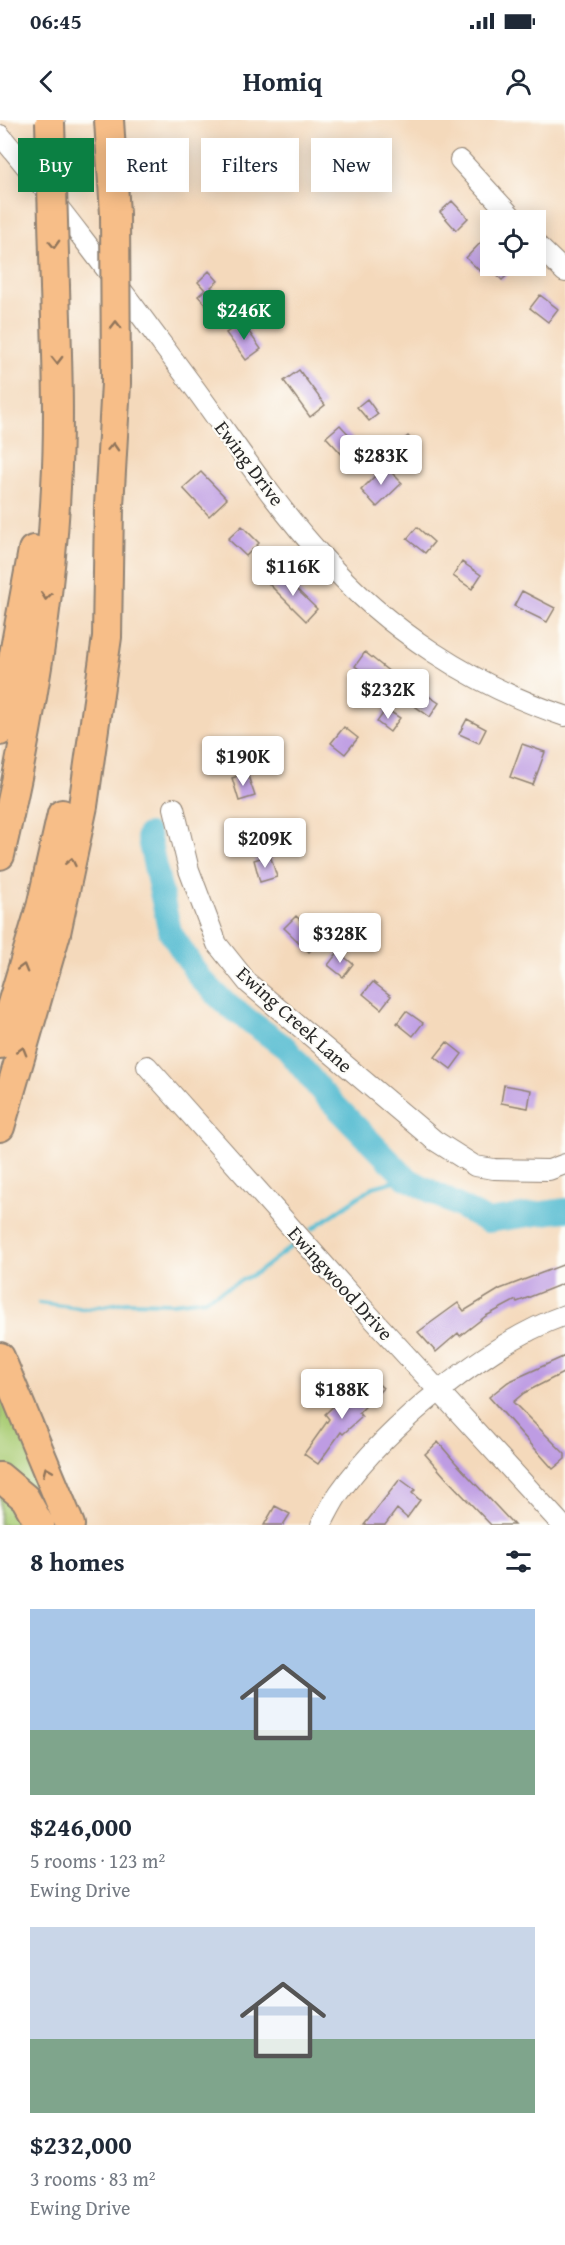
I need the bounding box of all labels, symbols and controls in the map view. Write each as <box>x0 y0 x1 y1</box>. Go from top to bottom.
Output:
text: 06:45 <box>30 5 82 37</box>
text: Homiq <box>243 61 322 101</box>
icon: back <box>30 65 63 98</box>
icon: person <box>502 65 535 98</box>
chip: Buy <box>18 138 94 192</box>
chip: Rent <box>106 138 189 192</box>
chip: Filters <box>201 138 299 192</box>
chip: New <box>311 138 392 192</box>
map controls <box>480 210 546 276</box>
button: locate <box>480 210 546 276</box>
one-way arrow <box>48 239 60 248</box>
pin: $246K <box>202 290 286 341</box>
text: $246K <box>217 295 271 324</box>
one-way arrow <box>110 320 122 329</box>
one-way arrow <box>51 356 63 365</box>
street label: Ewing Drive <box>208 414 292 512</box>
pin: $283K <box>339 435 423 486</box>
text: $283K <box>354 440 408 469</box>
one-way arrow <box>106 443 119 452</box>
pin: $116K <box>251 546 335 597</box>
text: $116K <box>266 551 320 580</box>
one-way arrow <box>40 591 53 600</box>
pin: $232K <box>346 669 430 720</box>
text: $232K <box>361 674 415 703</box>
pin: $190K <box>201 736 285 787</box>
text: $190K <box>216 741 270 770</box>
pin: $209K <box>223 818 307 869</box>
text: $209K <box>238 823 292 852</box>
one-way arrow <box>64 857 77 867</box>
pin: $328K <box>298 913 382 964</box>
text: $328K <box>313 918 367 947</box>
street label: Ewing Creek Lane <box>230 959 360 1079</box>
one-way arrow <box>16 963 28 974</box>
one-way arrow <box>15 1046 28 1056</box>
street label: Ewingwood Drive <box>282 1219 400 1347</box>
pin: $188K <box>300 1369 384 1420</box>
text: $188K <box>315 1374 369 1403</box>
one-way arrow <box>42 1467 54 1478</box>
text: 8 homes <box>30 1542 125 1581</box>
icon: filters <box>502 1545 535 1578</box>
icon: home <box>229 1648 337 1756</box>
text: $246,000 <box>30 1807 132 1846</box>
text: 5 rooms · 123 m² <box>30 1846 165 1875</box>
text: Ewing Drive <box>30 1875 130 1904</box>
icon: home <box>229 1966 337 2074</box>
text: $232,000 <box>30 2125 132 2164</box>
text: 3 rooms · 83 m² <box>30 2164 156 2193</box>
text: Ewing Drive <box>30 2193 130 2222</box>

